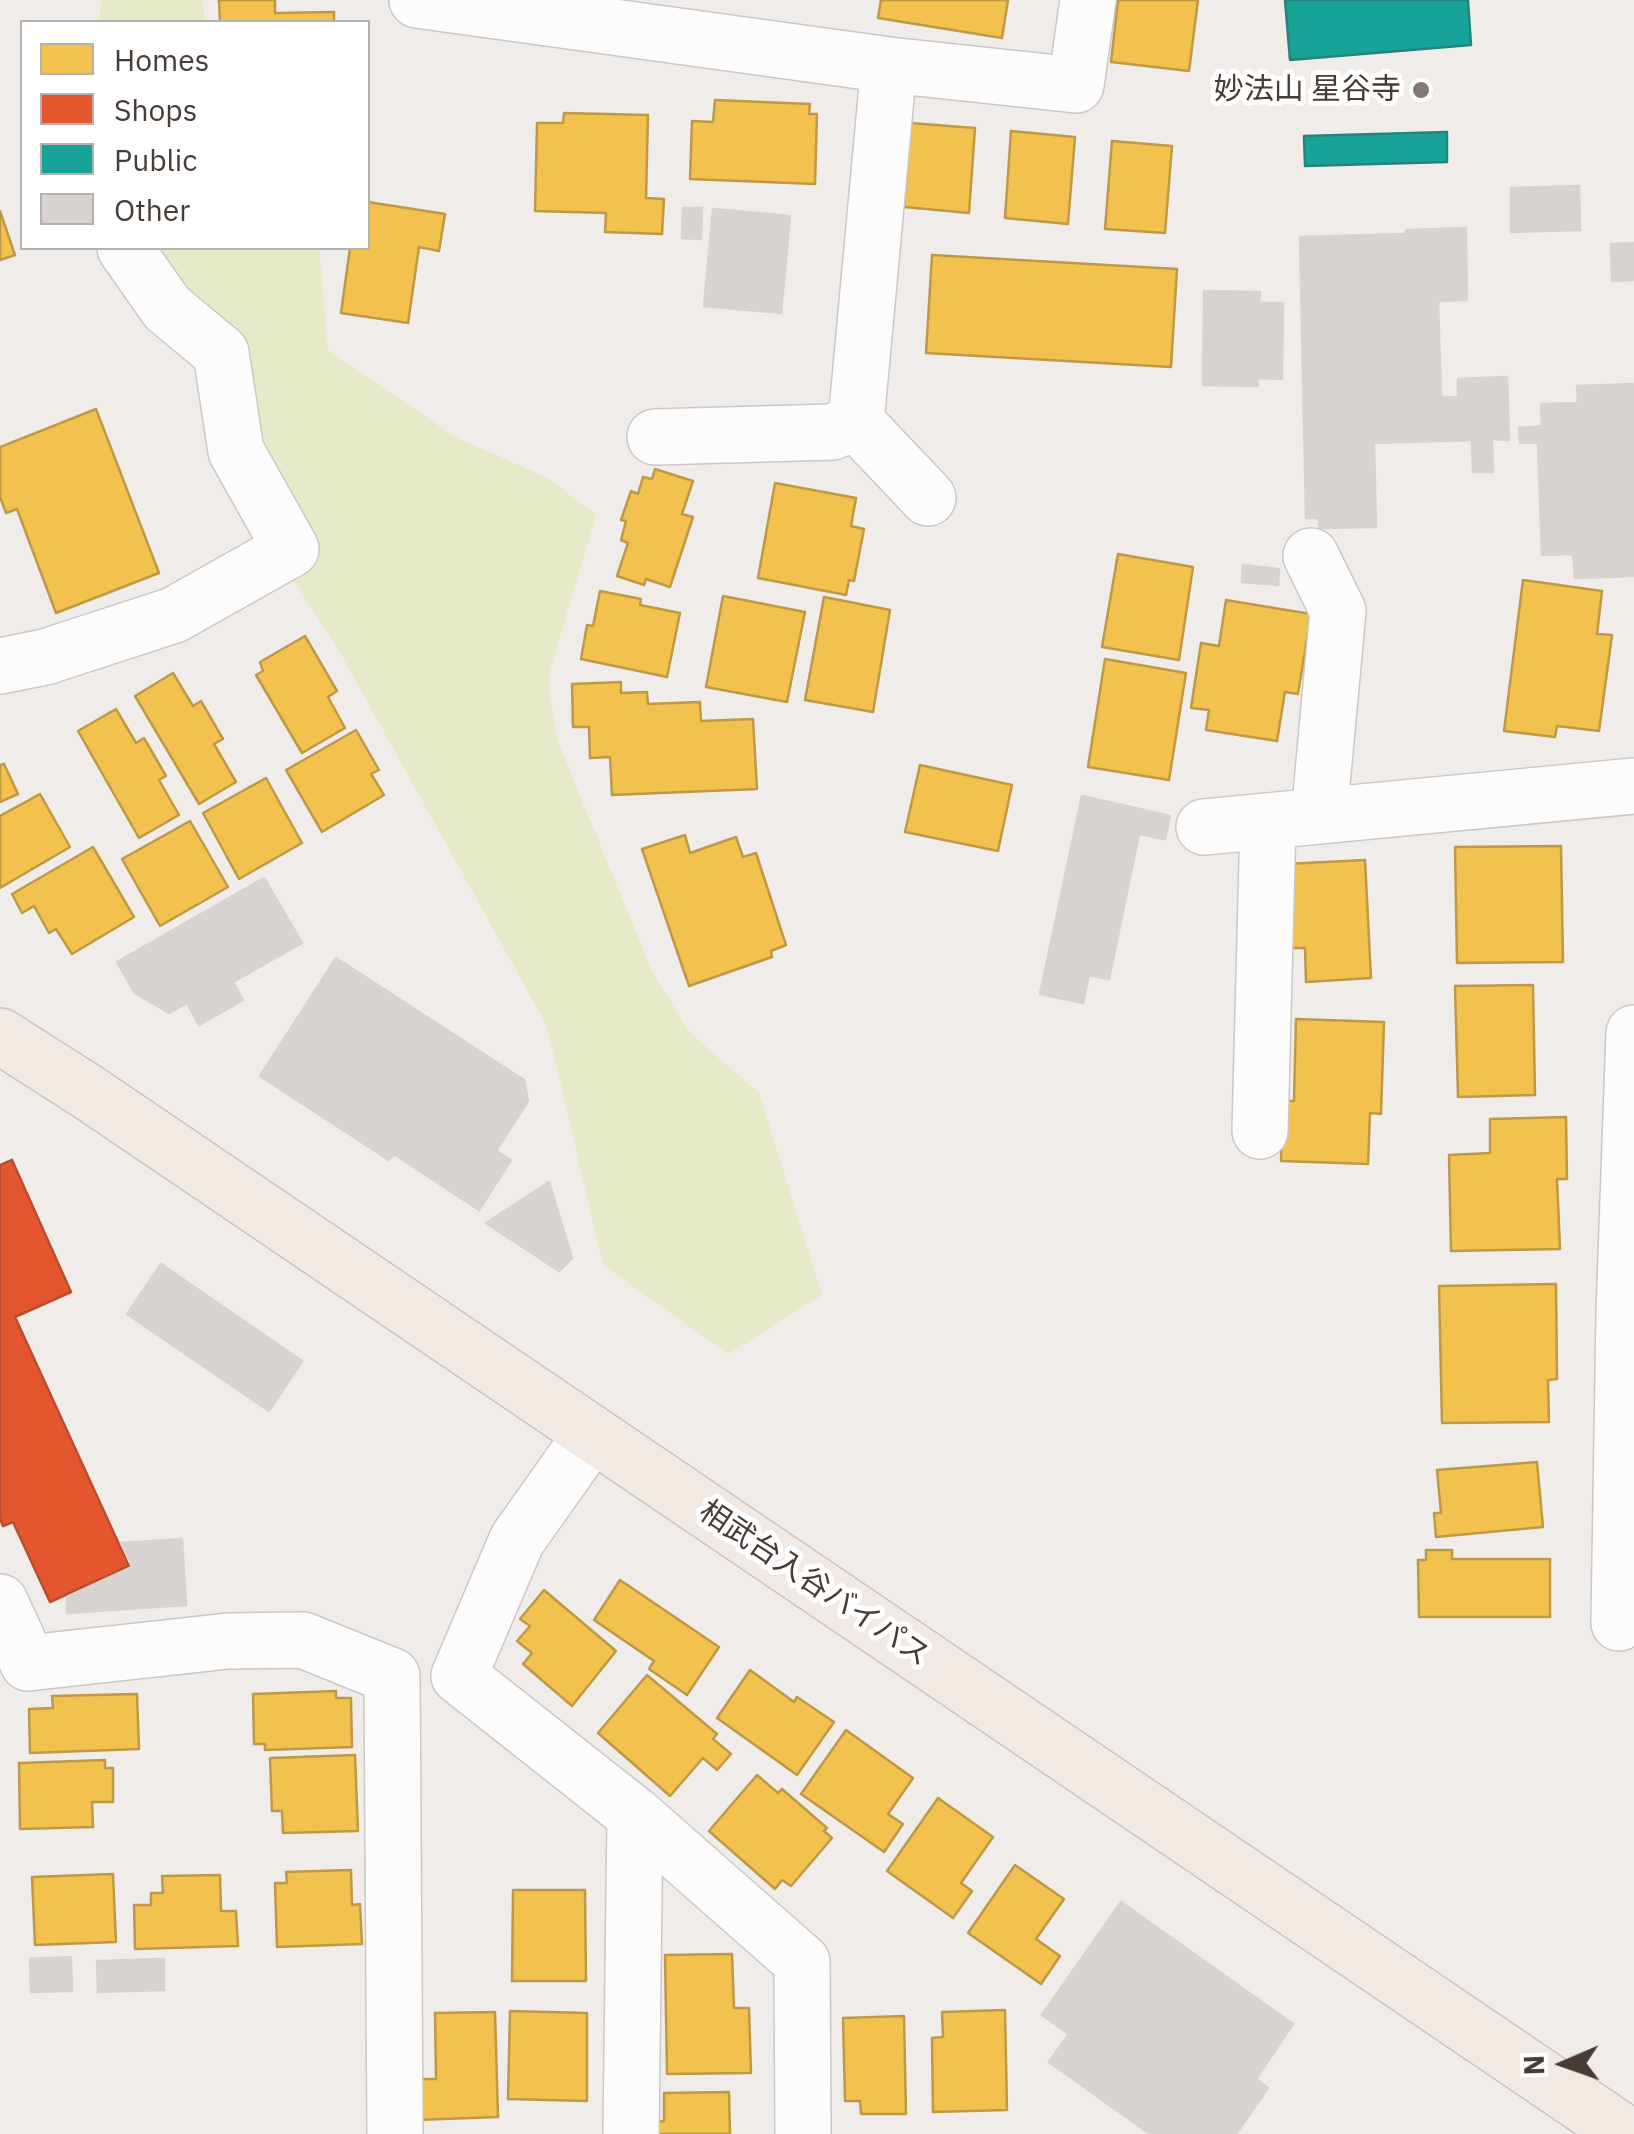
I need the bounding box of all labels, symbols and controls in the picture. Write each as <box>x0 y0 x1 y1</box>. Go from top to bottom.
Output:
legend <box>20 20 370 250</box>
text: Homes <box>114 40 209 79</box>
place label: 妙法山 星谷寺 <box>1214 72 1401 108</box>
marker: 妙法山 星谷寺 <box>1410 79 1432 101</box>
text: Shops <box>114 90 197 129</box>
text: Public <box>114 140 197 179</box>
text: Other <box>114 190 190 229</box>
street label: 相武台入谷バイパス <box>692 1494 936 1674</box>
north arrow <box>1514 2014 1614 2114</box>
text: N <box>1515 2054 1552 2076</box>

